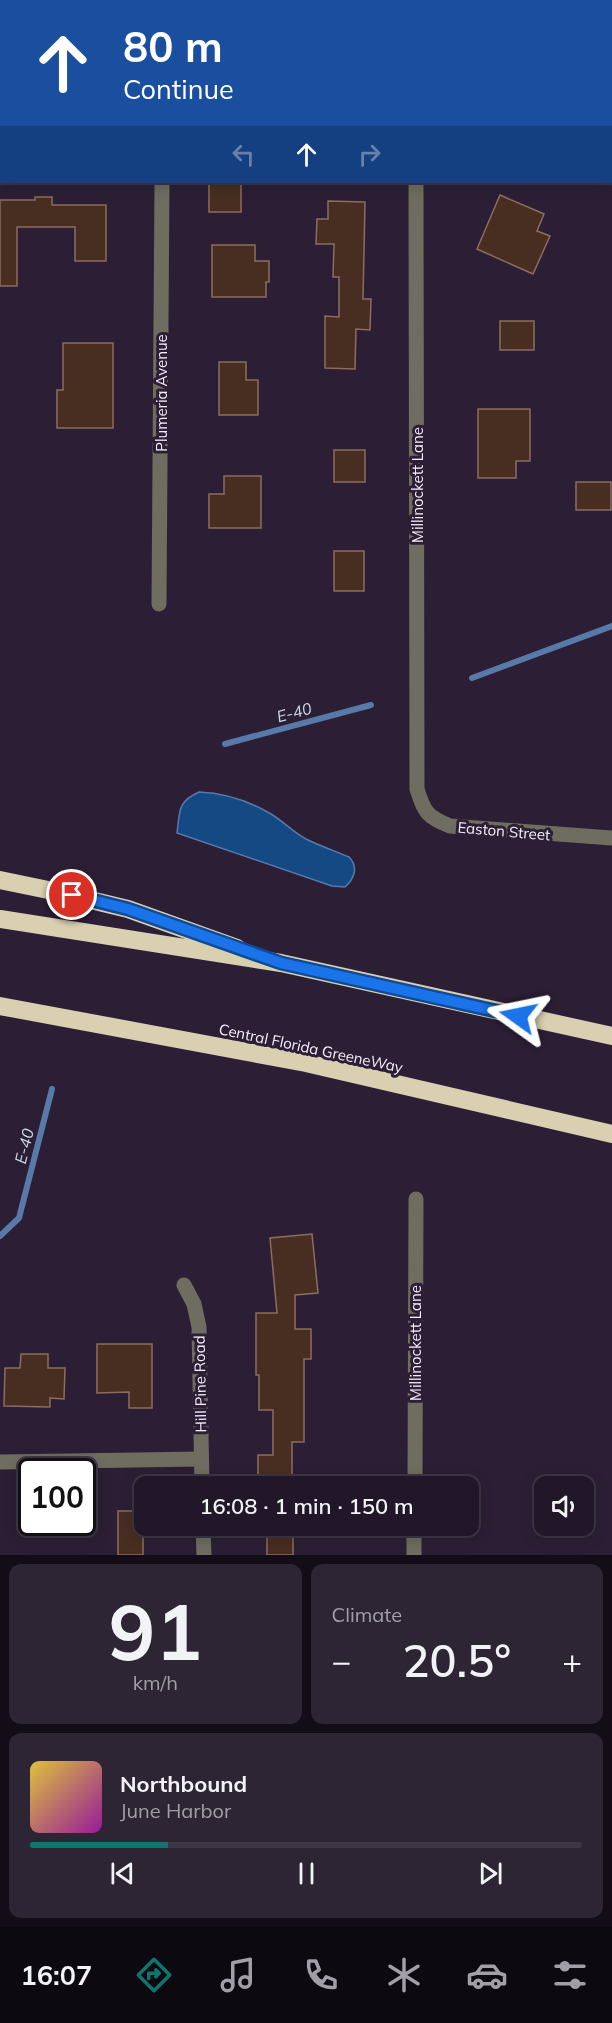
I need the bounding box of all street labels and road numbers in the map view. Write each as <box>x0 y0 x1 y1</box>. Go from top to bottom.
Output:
street label: Plumeria Avenue <box>152 334 171 452</box>
street label: Millinockett Lane <box>408 427 427 543</box>
street label: Easton Street <box>457 817 551 845</box>
street label: Central Florida GreeneWay <box>217 1019 405 1077</box>
street label: Millinockett Lane <box>406 1285 425 1401</box>
street label: Hill Pine Road <box>190 1335 210 1433</box>

